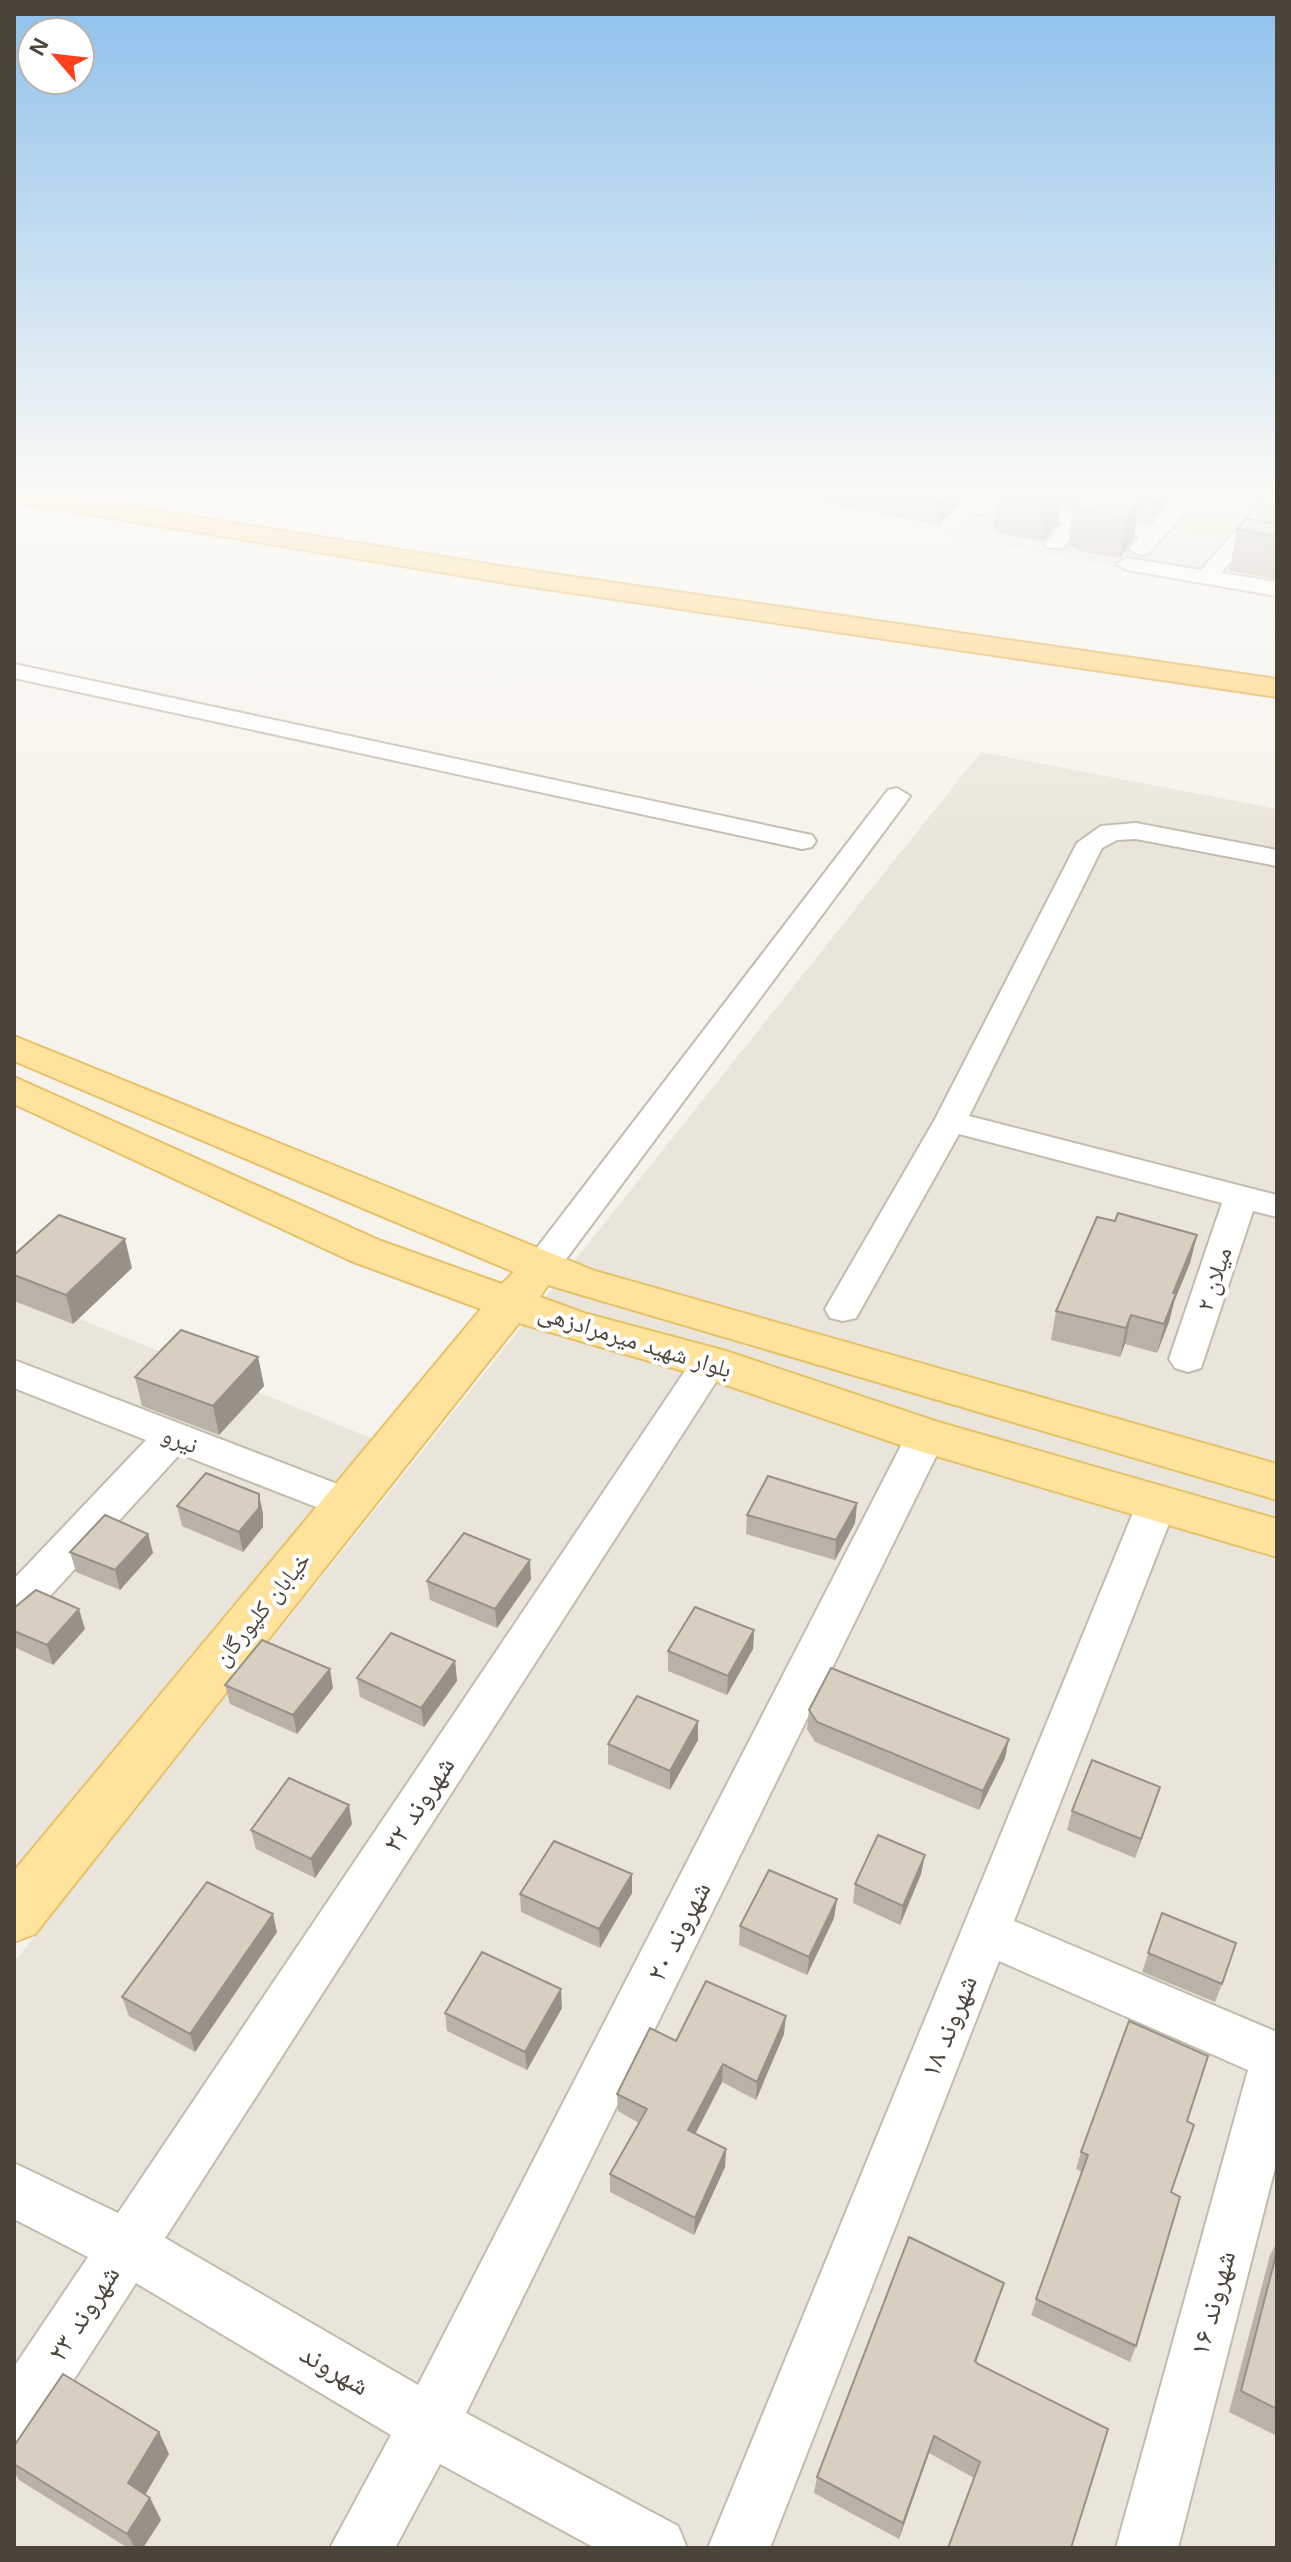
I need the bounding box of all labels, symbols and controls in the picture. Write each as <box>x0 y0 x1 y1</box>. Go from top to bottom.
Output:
north arrow <box>16 16 96 96</box>
text: N <box>24 34 54 60</box>
street label: میلان ۲ <box>1191 1243 1237 1315</box>
street label: بلوار شهید میرمرادزهی <box>535 1298 735 1384</box>
street label: نیرو <box>158 1420 202 1459</box>
street label: خیابان کلپورگان <box>208 1546 317 1672</box>
street label: شهروند ۲۲ <box>376 1751 461 1858</box>
street label: شهروند ۲۰ <box>640 1876 717 1986</box>
street label: شهروند ۱۸ <box>914 1971 983 2082</box>
street label: شهروند ۱۶ <box>1184 2247 1241 2359</box>
street label: شهروند ۲۳ <box>41 2260 126 2367</box>
street label: شهروند <box>295 2337 375 2401</box>

